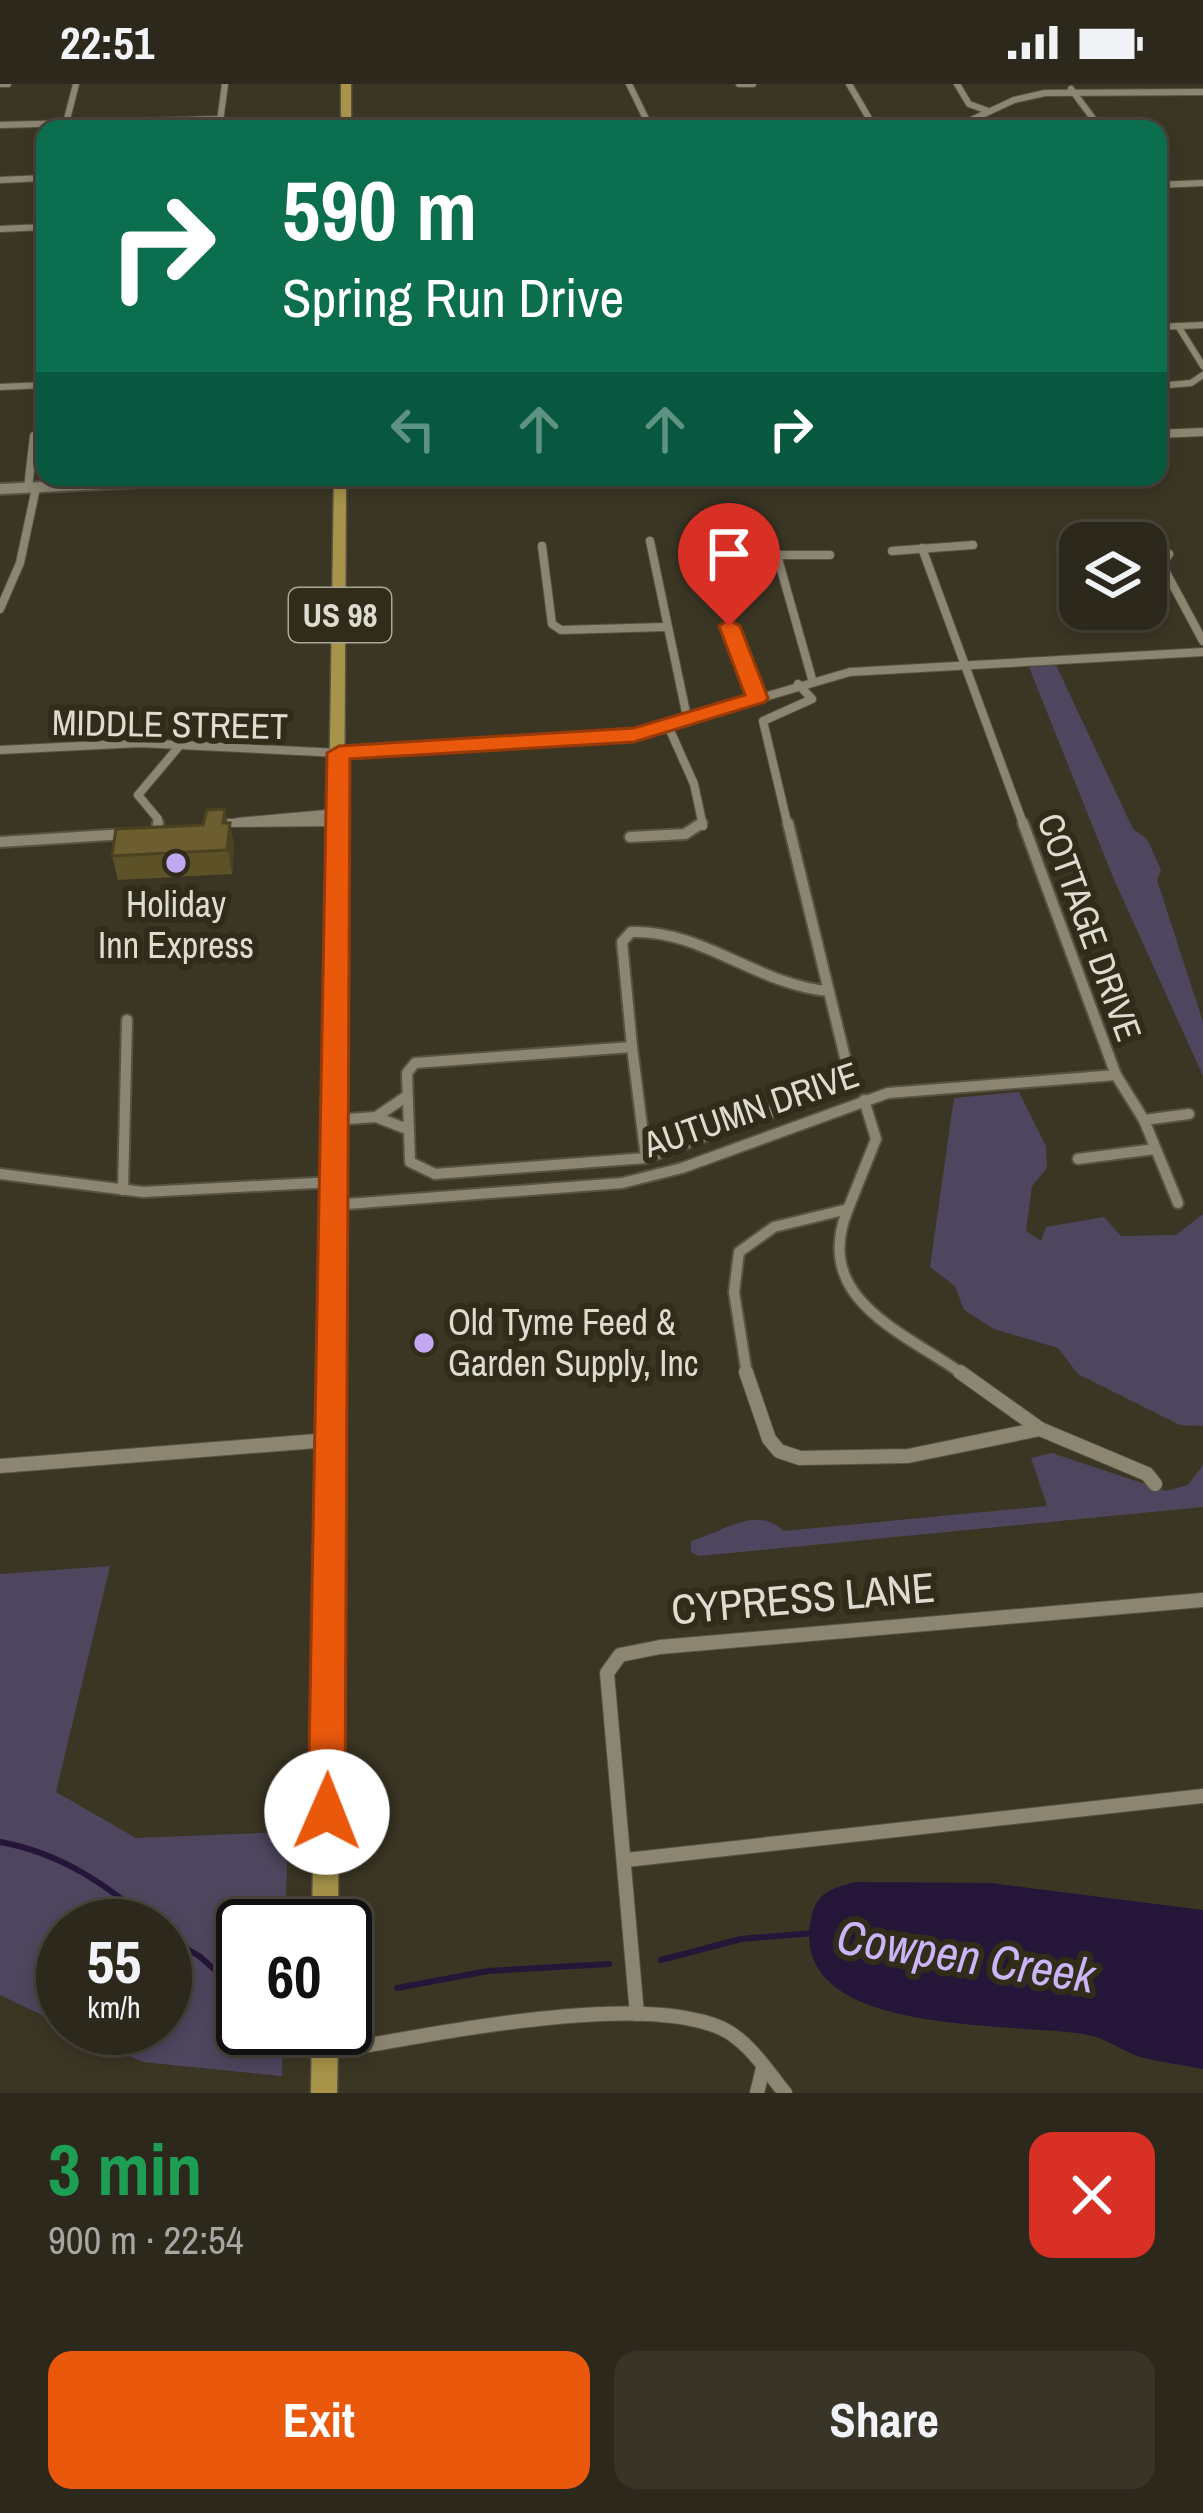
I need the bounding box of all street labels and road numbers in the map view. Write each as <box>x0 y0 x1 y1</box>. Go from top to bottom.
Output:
road number: US 98 <box>289 588 391 642</box>
street label: MIDDLE STREET <box>51 698 289 750</box>
street label: COTTAGE DRIVE <box>1027 807 1153 1047</box>
street label: AUTUMN DRIVE <box>636 1050 865 1169</box>
street label: CYPRESS LANE <box>669 1559 937 1637</box>

